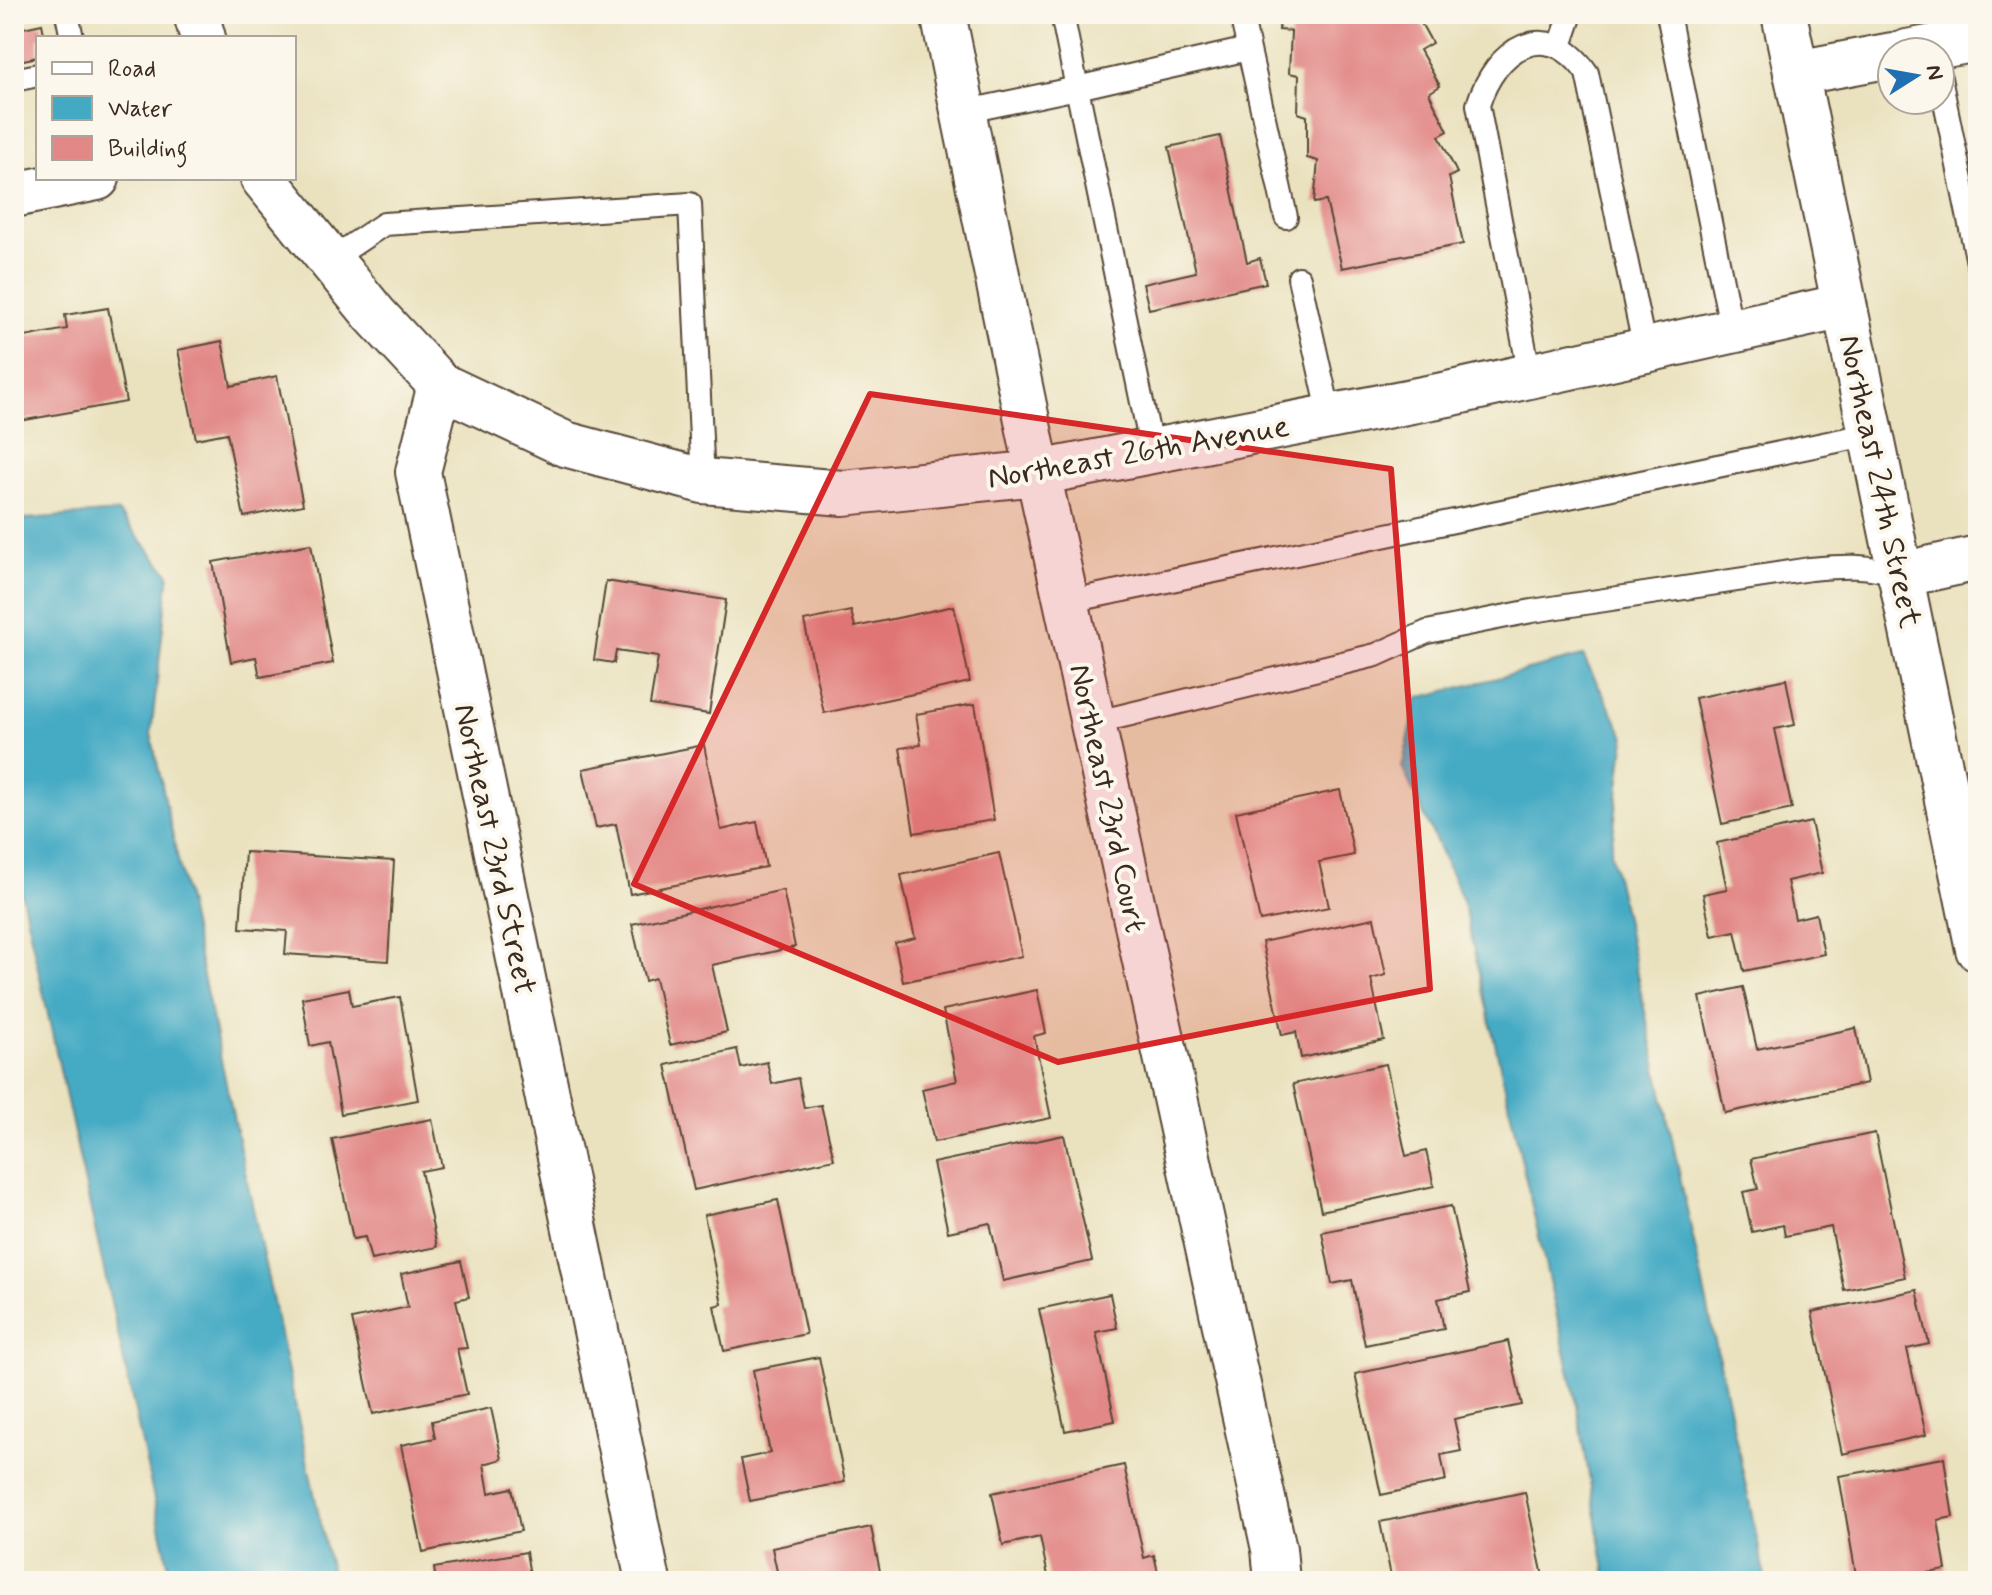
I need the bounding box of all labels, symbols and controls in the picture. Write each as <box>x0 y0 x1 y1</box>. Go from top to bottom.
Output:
legend <box>36 36 296 180</box>
north arrow <box>1876 36 1956 116</box>
text: Road <box>108 54 156 85</box>
text: N <box>1919 63 1949 82</box>
text: Water <box>108 94 173 125</box>
text: Building <box>108 134 188 168</box>
street label: Northeast 24th Street <box>1827 331 1931 632</box>
street label: Northeast 26th Avenue <box>984 406 1292 500</box>
street label: Northeast 23rd Court <box>1058 660 1156 937</box>
street label: Northeast 23rd Street <box>443 700 545 999</box>

